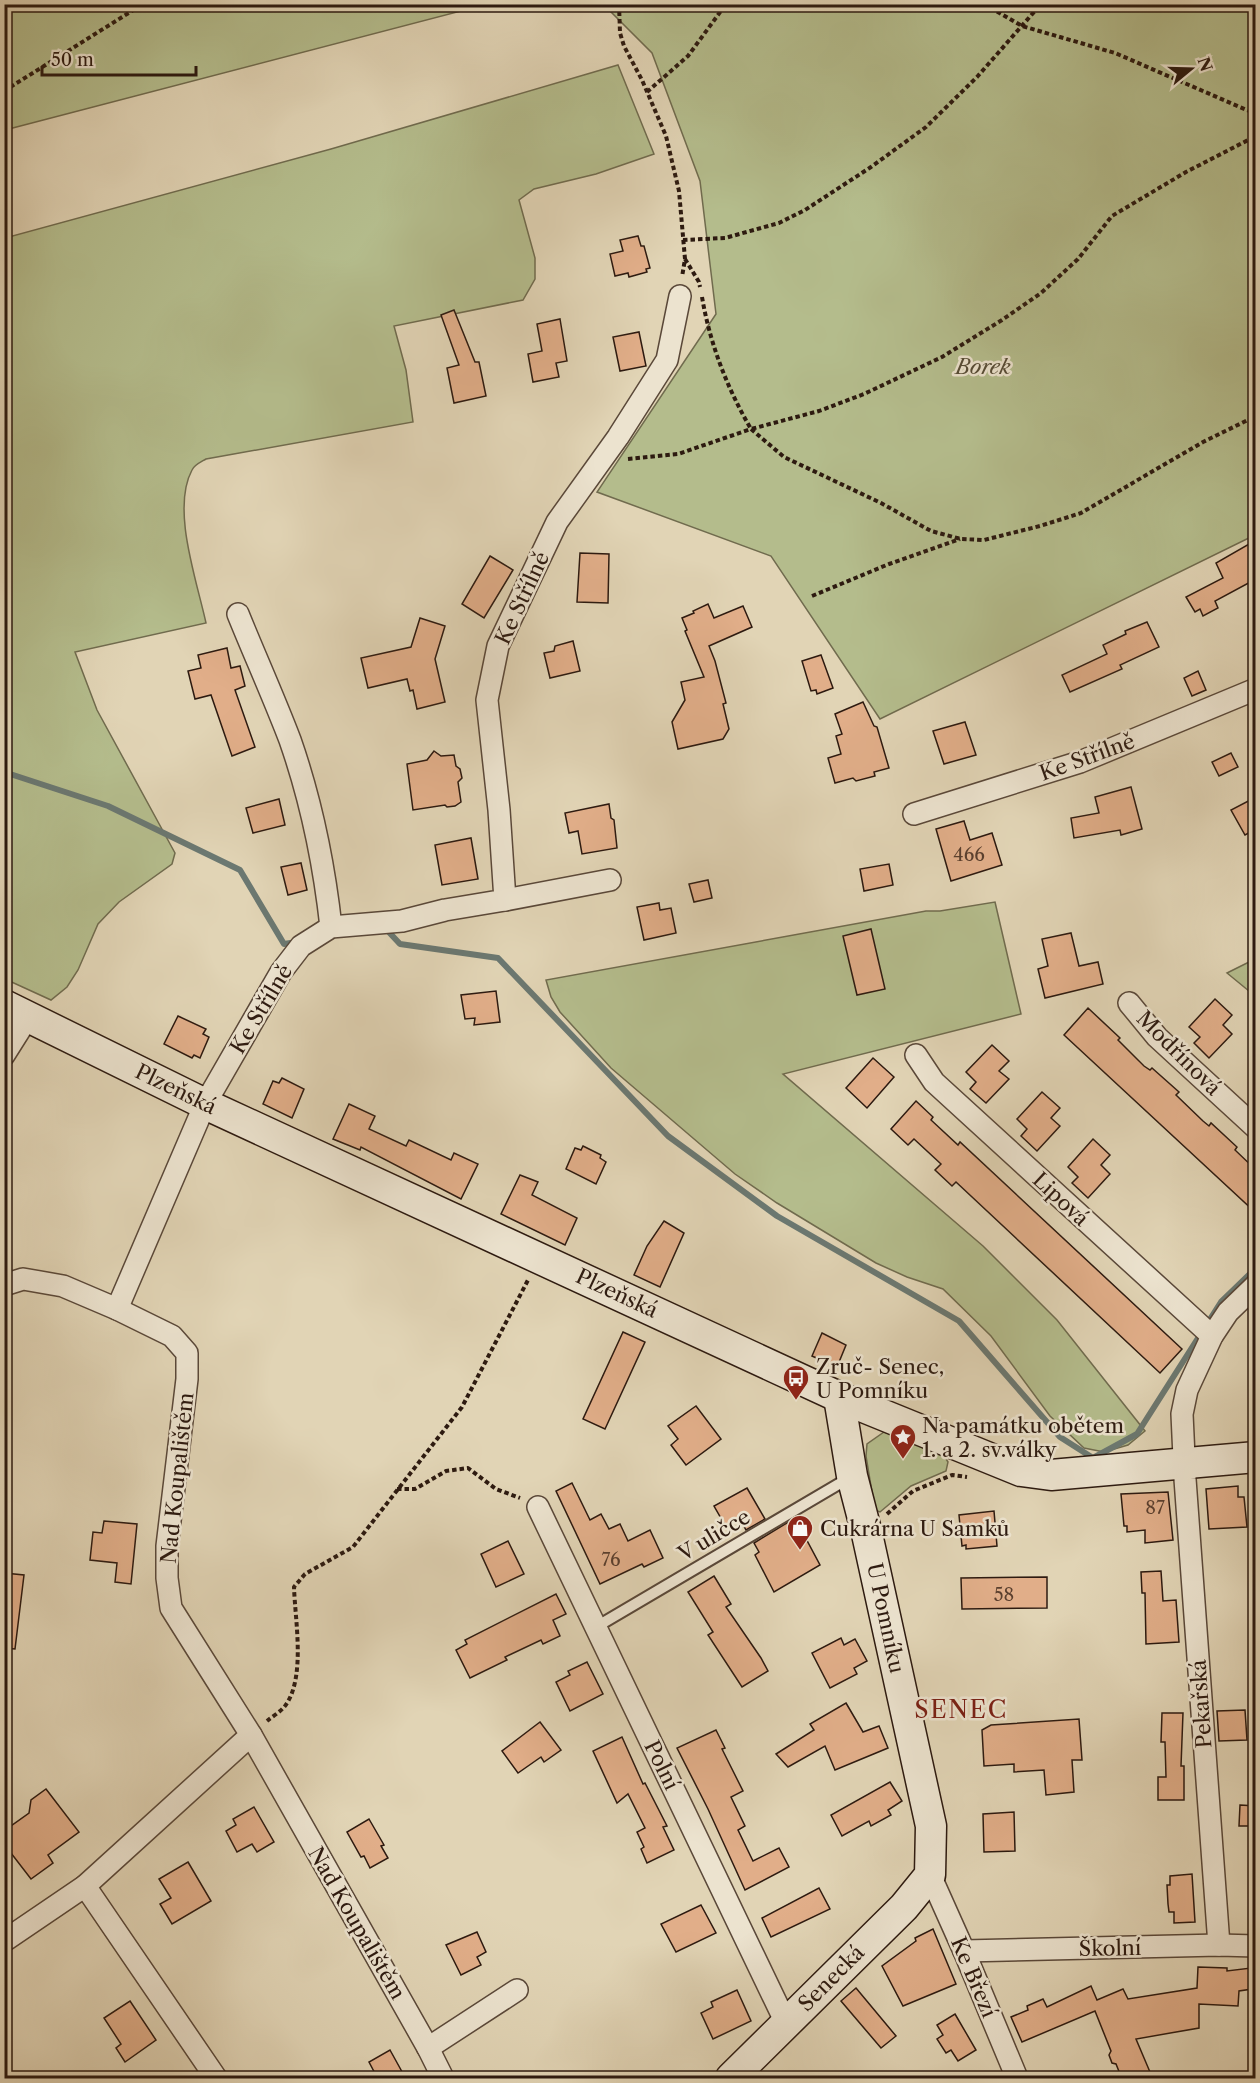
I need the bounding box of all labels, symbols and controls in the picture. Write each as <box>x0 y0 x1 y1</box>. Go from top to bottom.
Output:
scale bar <box>42 39 196 77</box>
north arrow <box>1161 39 1221 99</box>
text: 50 m <box>51 49 94 71</box>
text: N <box>1193 54 1217 74</box>
park label: Borek <box>953 354 1011 379</box>
street label: Ke Střílně <box>490 548 554 648</box>
street label: Ke Střílně <box>1036 728 1138 786</box>
house number: 466 <box>953 844 985 866</box>
street label: Ke Střílně <box>225 960 297 1058</box>
street label: Modřínová <box>1132 1006 1227 1101</box>
street label: Plzeňská <box>131 1059 222 1120</box>
street label: Lipová <box>1028 1167 1095 1232</box>
street label: Plzeňská <box>572 1263 663 1323</box>
place label: Zruč- Senec, U Pomníku <box>816 1354 944 1403</box>
bus stop icon: Zruč- Senec, U Pomníku <box>781 1363 811 1401</box>
street label: Nad Koupalištěm <box>156 1391 198 1565</box>
place label: Na památku obětem 1. a 2. sv.války <box>922 1413 1124 1462</box>
place icon: Na památku obětem 1. a 2. sv.války <box>888 1422 918 1460</box>
house number: 87 <box>1145 1497 1165 1519</box>
street label: V uličce <box>673 1504 755 1567</box>
shop icon: Cukrárna U Samků <box>785 1513 815 1551</box>
place label: Cukrárna U Samků <box>820 1516 1010 1541</box>
house number: 76 <box>601 1549 621 1571</box>
street label: U Pomníku <box>862 1561 910 1676</box>
house number: 58 <box>994 1584 1014 1606</box>
street label: Pekařská <box>1185 1658 1217 1749</box>
district label: SENEC <box>914 1695 1008 1724</box>
street label: Polní <box>639 1736 685 1794</box>
street label: Nad Koupalištěm <box>303 1842 411 2004</box>
street label: Ke Březí <box>946 1933 1002 2021</box>
street label: Školní <box>1079 1935 1141 1961</box>
street label: Senecká <box>793 1939 870 2016</box>

